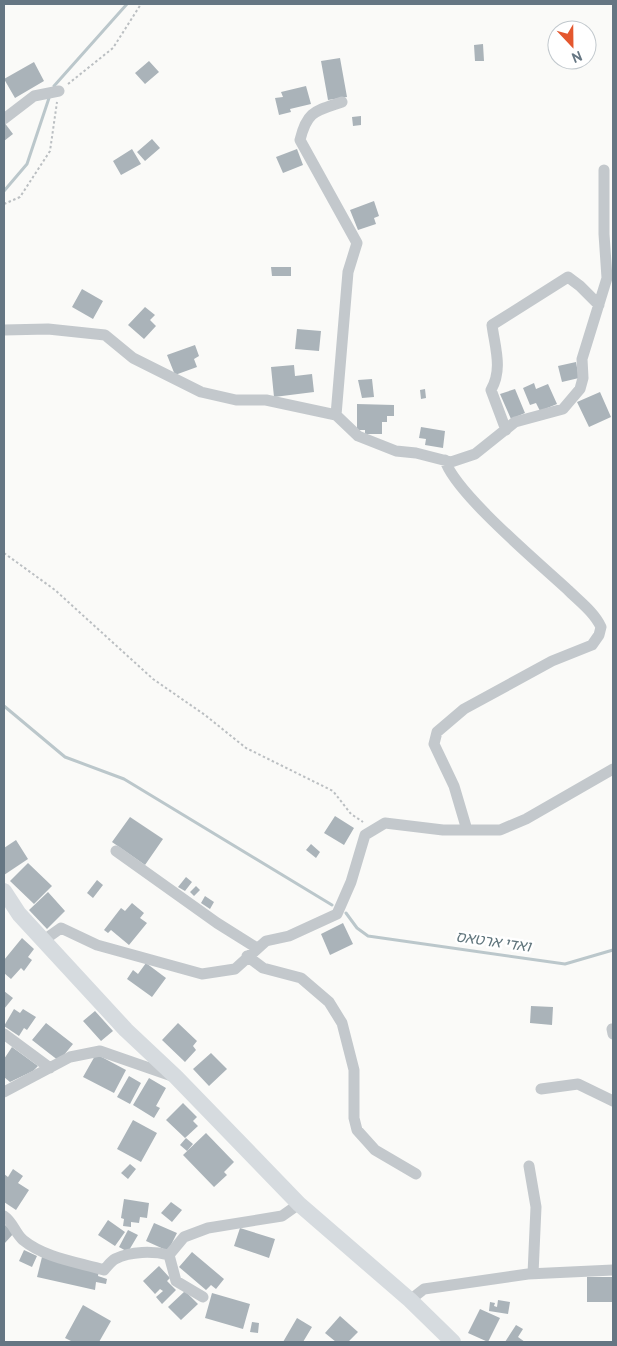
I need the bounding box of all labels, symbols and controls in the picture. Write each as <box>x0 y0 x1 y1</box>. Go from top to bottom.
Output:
north arrow <box>547 20 597 70</box>
text: N <box>568 46 584 65</box>
water label: ואדי ארטאס <box>454 928 533 958</box>

